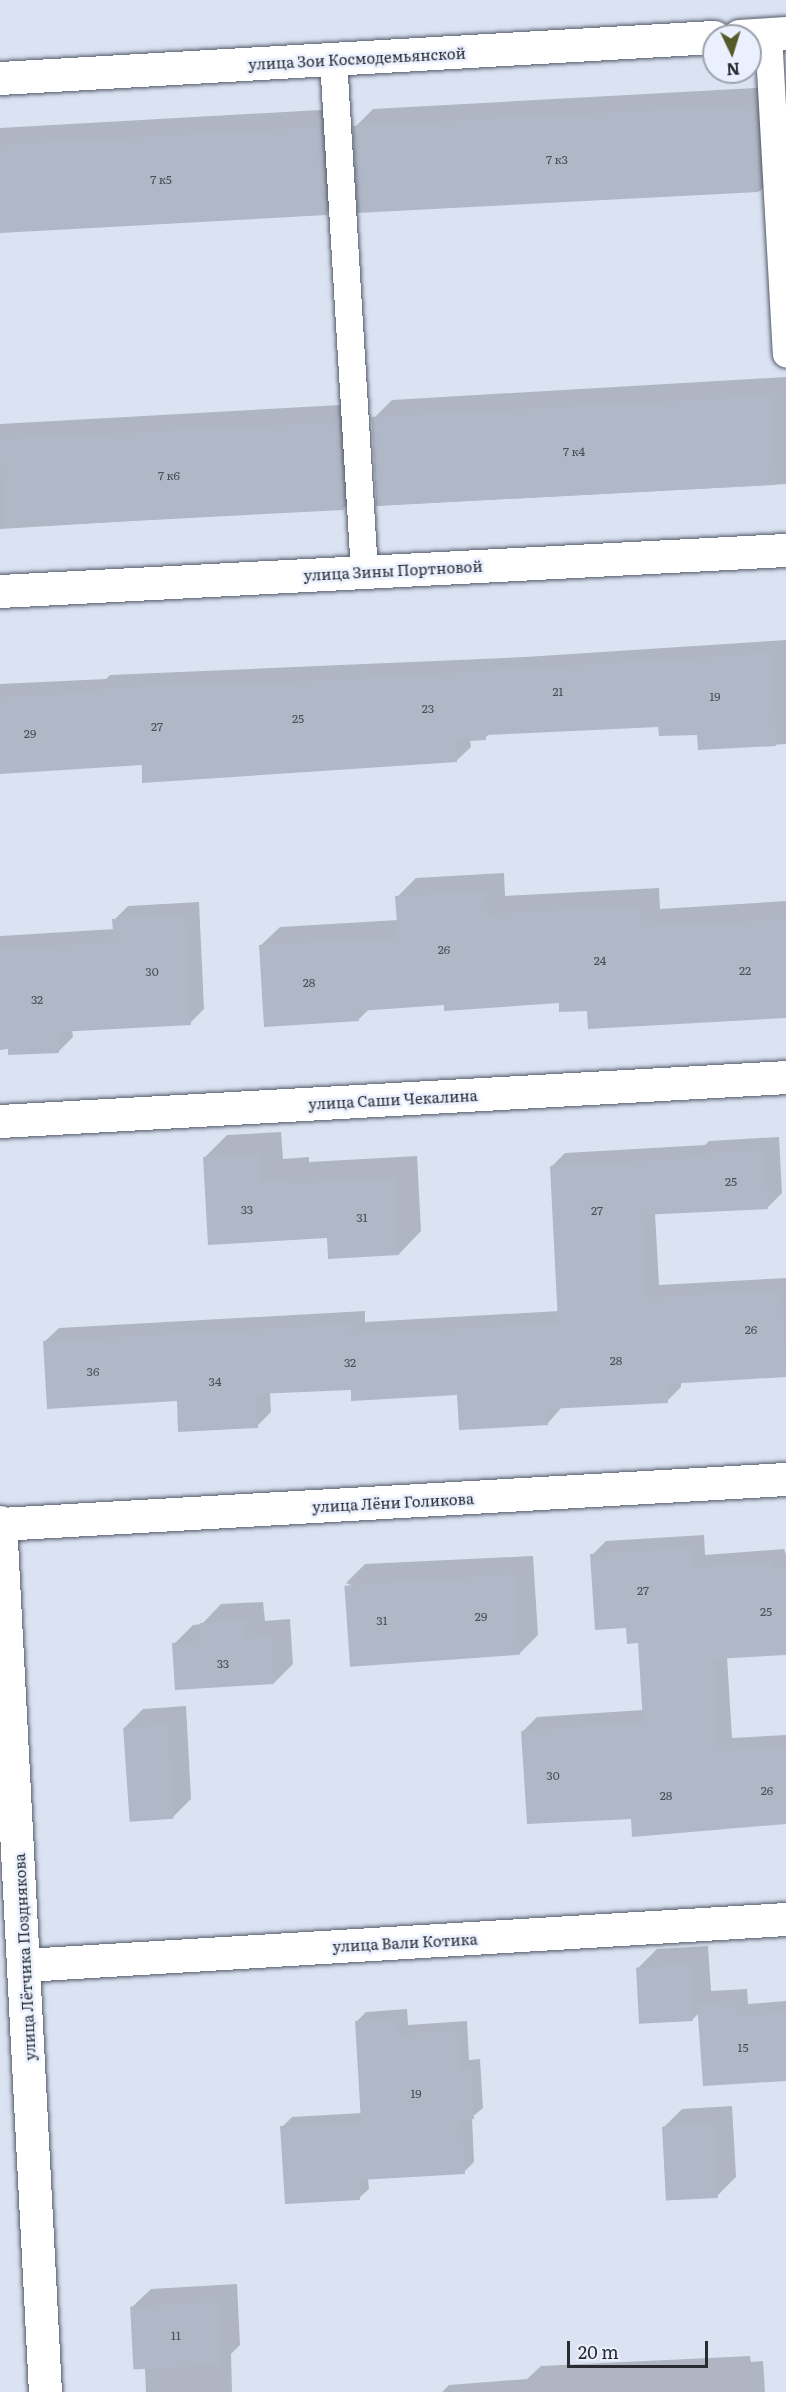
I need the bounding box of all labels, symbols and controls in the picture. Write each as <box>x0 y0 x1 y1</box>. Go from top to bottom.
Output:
north arrow <box>702 24 762 84</box>
street label: улица Зои Космодемьянской <box>248 43 466 73</box>
text: N <box>726 58 741 82</box>
house number: 7 к3 <box>546 153 568 167</box>
house number: 7 к5 <box>150 173 172 187</box>
house number: 7 к4 <box>563 445 585 459</box>
house number: 7 к6 <box>158 469 180 483</box>
street label: улица Зины Портновой <box>303 556 483 584</box>
house number: 21 <box>553 685 563 699</box>
house number: 19 <box>709 690 721 704</box>
house number: 23 <box>422 702 434 716</box>
house number: 25 <box>292 712 304 726</box>
house number: 27 <box>151 720 163 734</box>
house number: 29 <box>24 727 36 741</box>
house number: 26 <box>438 943 450 957</box>
house number: 24 <box>594 954 606 968</box>
house number: 22 <box>739 964 751 978</box>
house number: 30 <box>145 965 159 979</box>
house number: 28 <box>303 976 315 990</box>
house number: 32 <box>31 993 43 1007</box>
street label: улица Саши Чекалина <box>308 1086 478 1112</box>
house number: 25 <box>725 1175 737 1189</box>
house number: 33 <box>241 1203 253 1217</box>
house number: 27 <box>591 1204 603 1218</box>
house number: 31 <box>356 1211 368 1225</box>
house number: 26 <box>745 1323 757 1337</box>
house number: 28 <box>610 1354 622 1368</box>
house number: 32 <box>344 1356 356 1370</box>
house number: 36 <box>87 1365 99 1379</box>
house number: 34 <box>208 1375 222 1389</box>
street label: улица Лёни Голикова <box>312 1489 474 1515</box>
house number: 27 <box>637 1584 649 1598</box>
house number: 25 <box>760 1605 772 1619</box>
house number: 29 <box>475 1610 487 1624</box>
house number: 31 <box>376 1614 388 1628</box>
house number: 33 <box>217 1657 229 1671</box>
house number: 30 <box>546 1769 560 1783</box>
house number: 26 <box>761 1784 773 1798</box>
house number: 28 <box>660 1789 672 1803</box>
street label: улица Лётчика Позднякова <box>10 1853 38 2061</box>
street label: улица Вали Котика <box>332 1929 478 1955</box>
house number: 15 <box>738 2041 748 2055</box>
house number: 19 <box>410 2087 422 2101</box>
house number: 11 <box>171 2329 181 2343</box>
scale bar <box>570 2329 711 2367</box>
text: 20 m <box>578 2338 619 2365</box>

